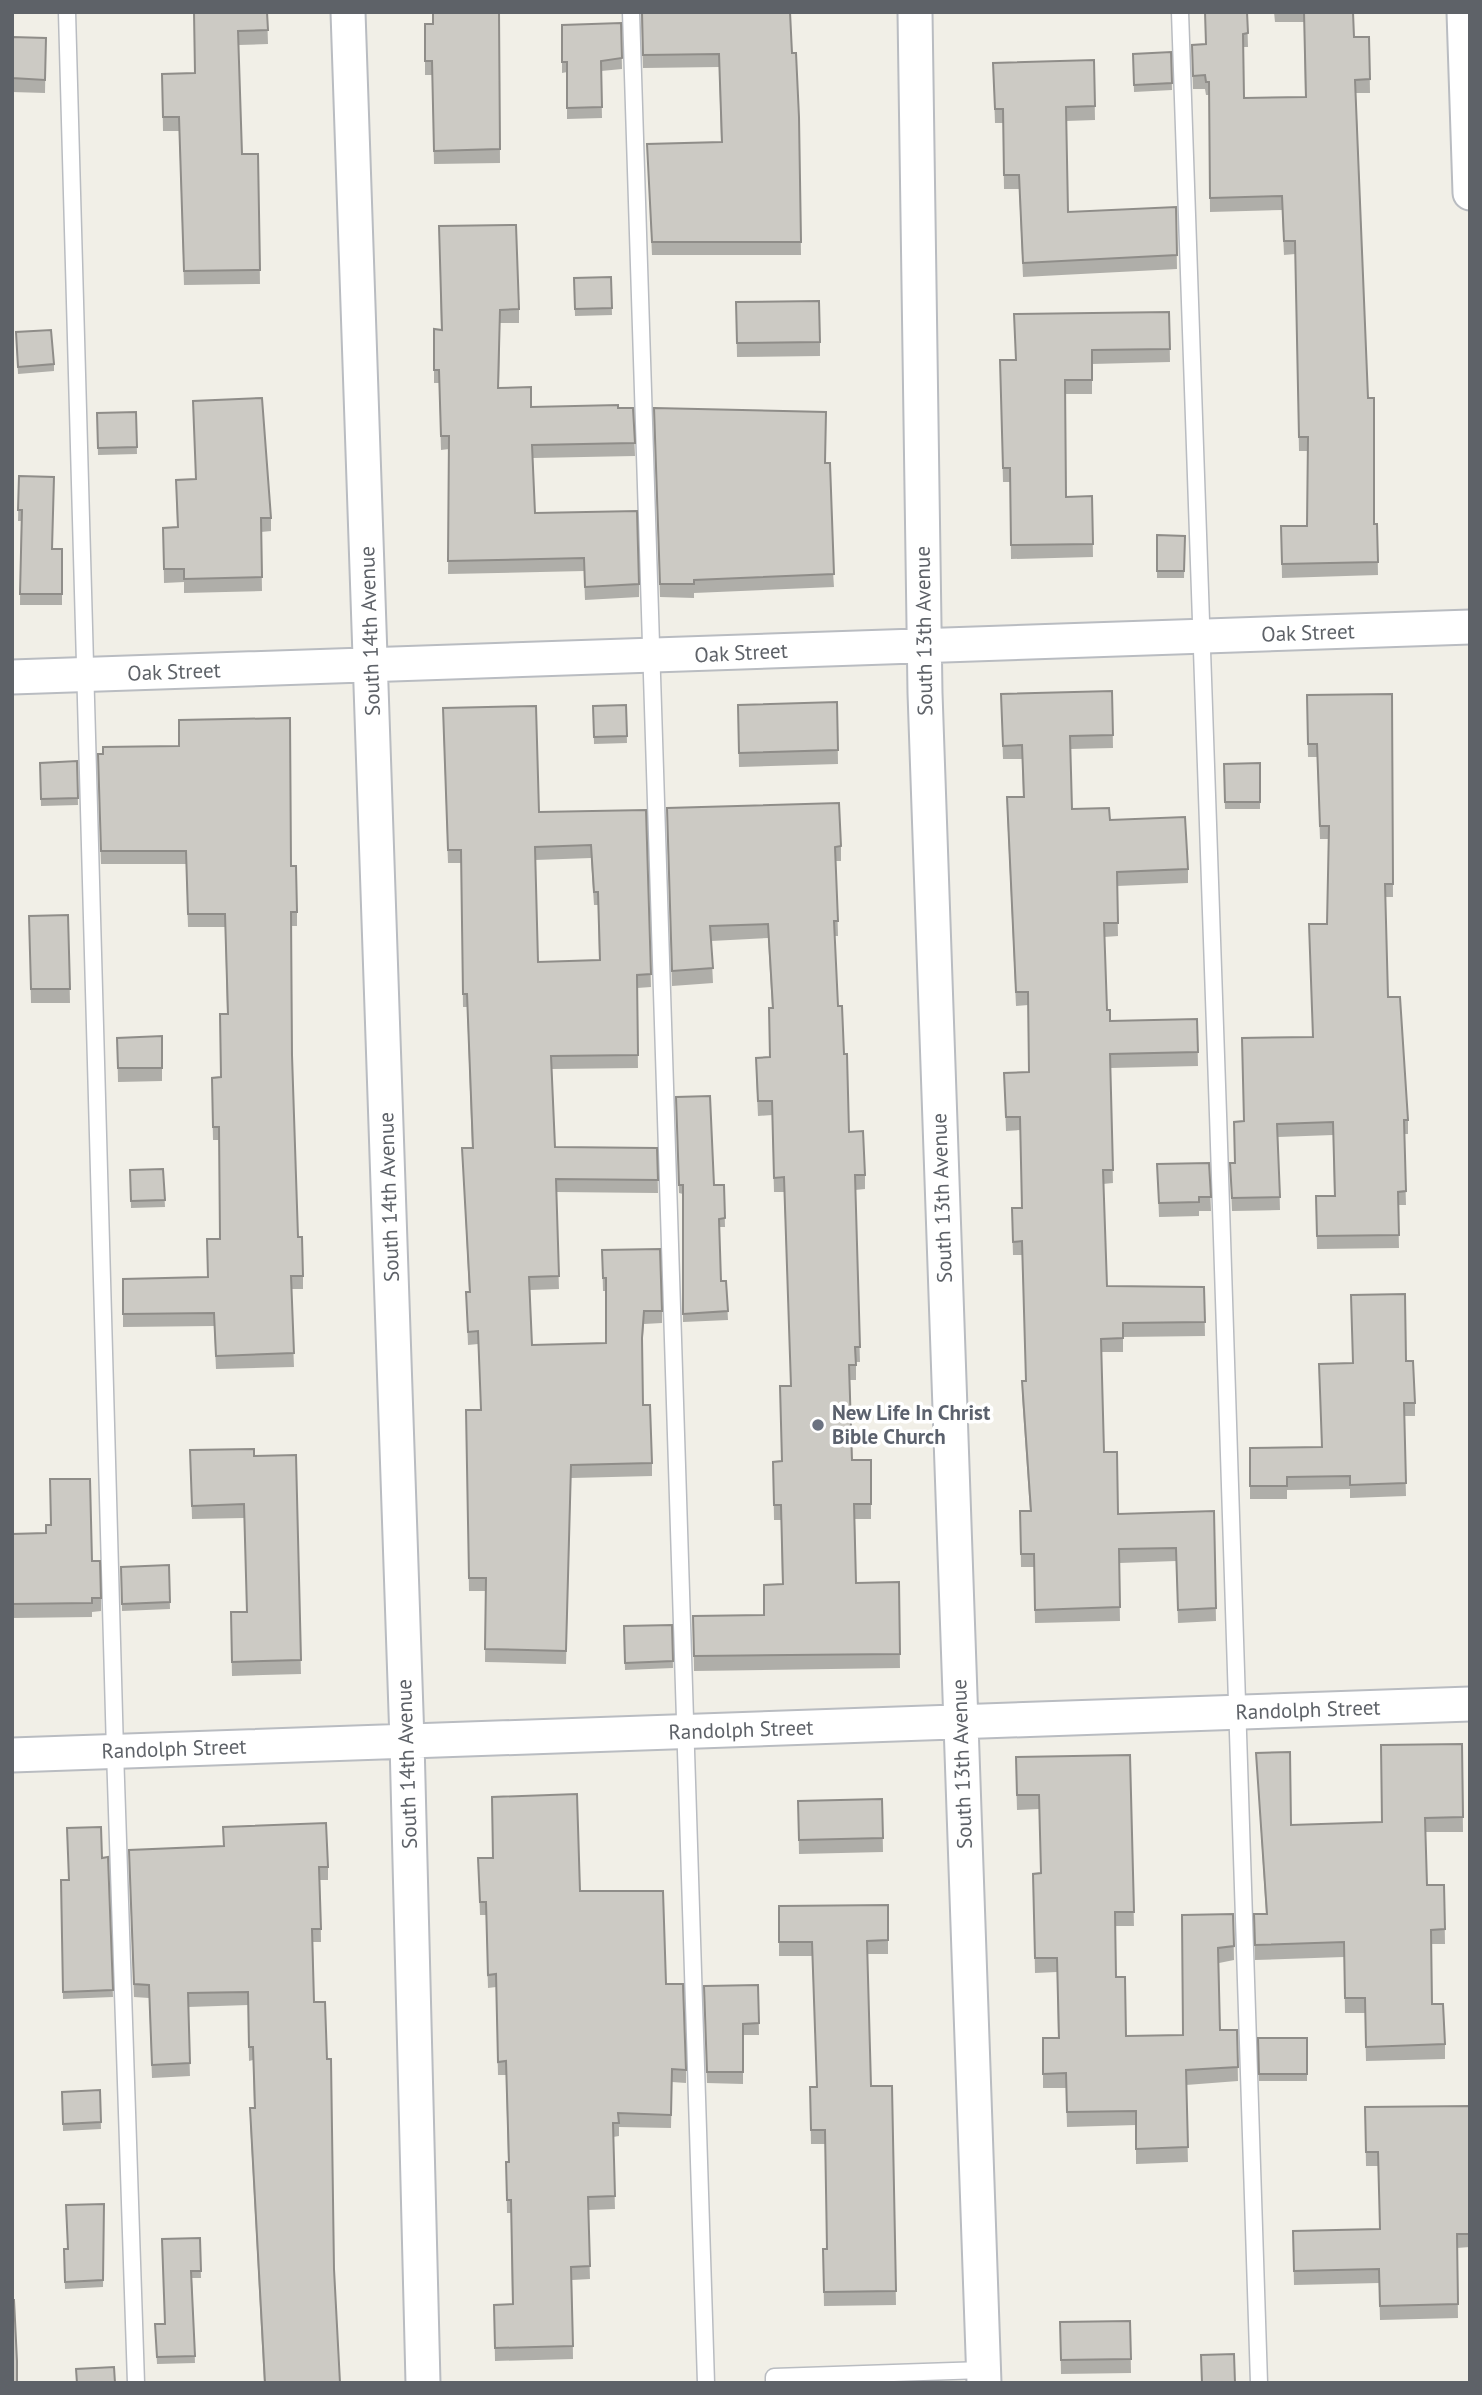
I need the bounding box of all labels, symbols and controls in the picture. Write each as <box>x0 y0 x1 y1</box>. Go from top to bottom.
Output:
street label: South 14th Avenue <box>353 546 386 716</box>
street label: South 13th Avenue <box>909 546 938 716</box>
street label: Oak Street <box>1261 617 1355 648</box>
street label: Oak Street <box>694 637 788 668</box>
street label: Oak Street <box>127 656 221 687</box>
street label: South 14th Avenue <box>372 1112 405 1282</box>
street label: South 13th Avenue <box>925 1113 958 1283</box>
place label: New Life In Christ Bible Church <box>832 1399 991 1450</box>
marker: New Life In Christ Bible Church <box>810 1417 826 1433</box>
street label: South 14th Avenue <box>390 1679 423 1849</box>
street label: South 13th Avenue <box>945 1679 978 1849</box>
street label: Randolph Street <box>1235 1693 1381 1726</box>
street label: Randolph Street <box>668 1713 814 1746</box>
street label: Randolph Street <box>101 1732 247 1765</box>

